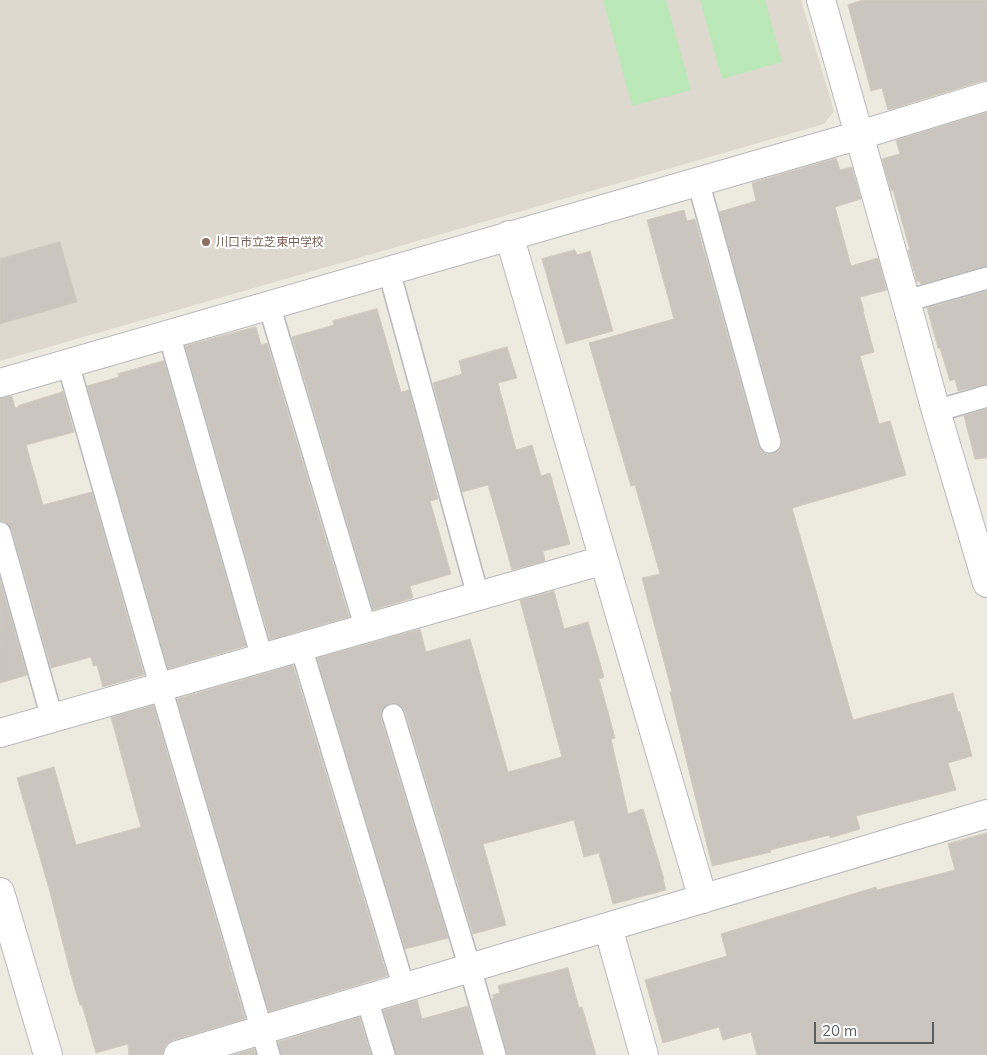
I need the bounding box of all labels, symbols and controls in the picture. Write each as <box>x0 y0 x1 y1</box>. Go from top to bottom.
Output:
place label: 川口市立芝東中学校 <box>216 235 324 249</box>
marker: 川口市立芝東中学校 <box>200 236 212 248</box>
scale bar <box>817 1012 937 1044</box>
text: 20 m <box>822 1021 857 1040</box>

